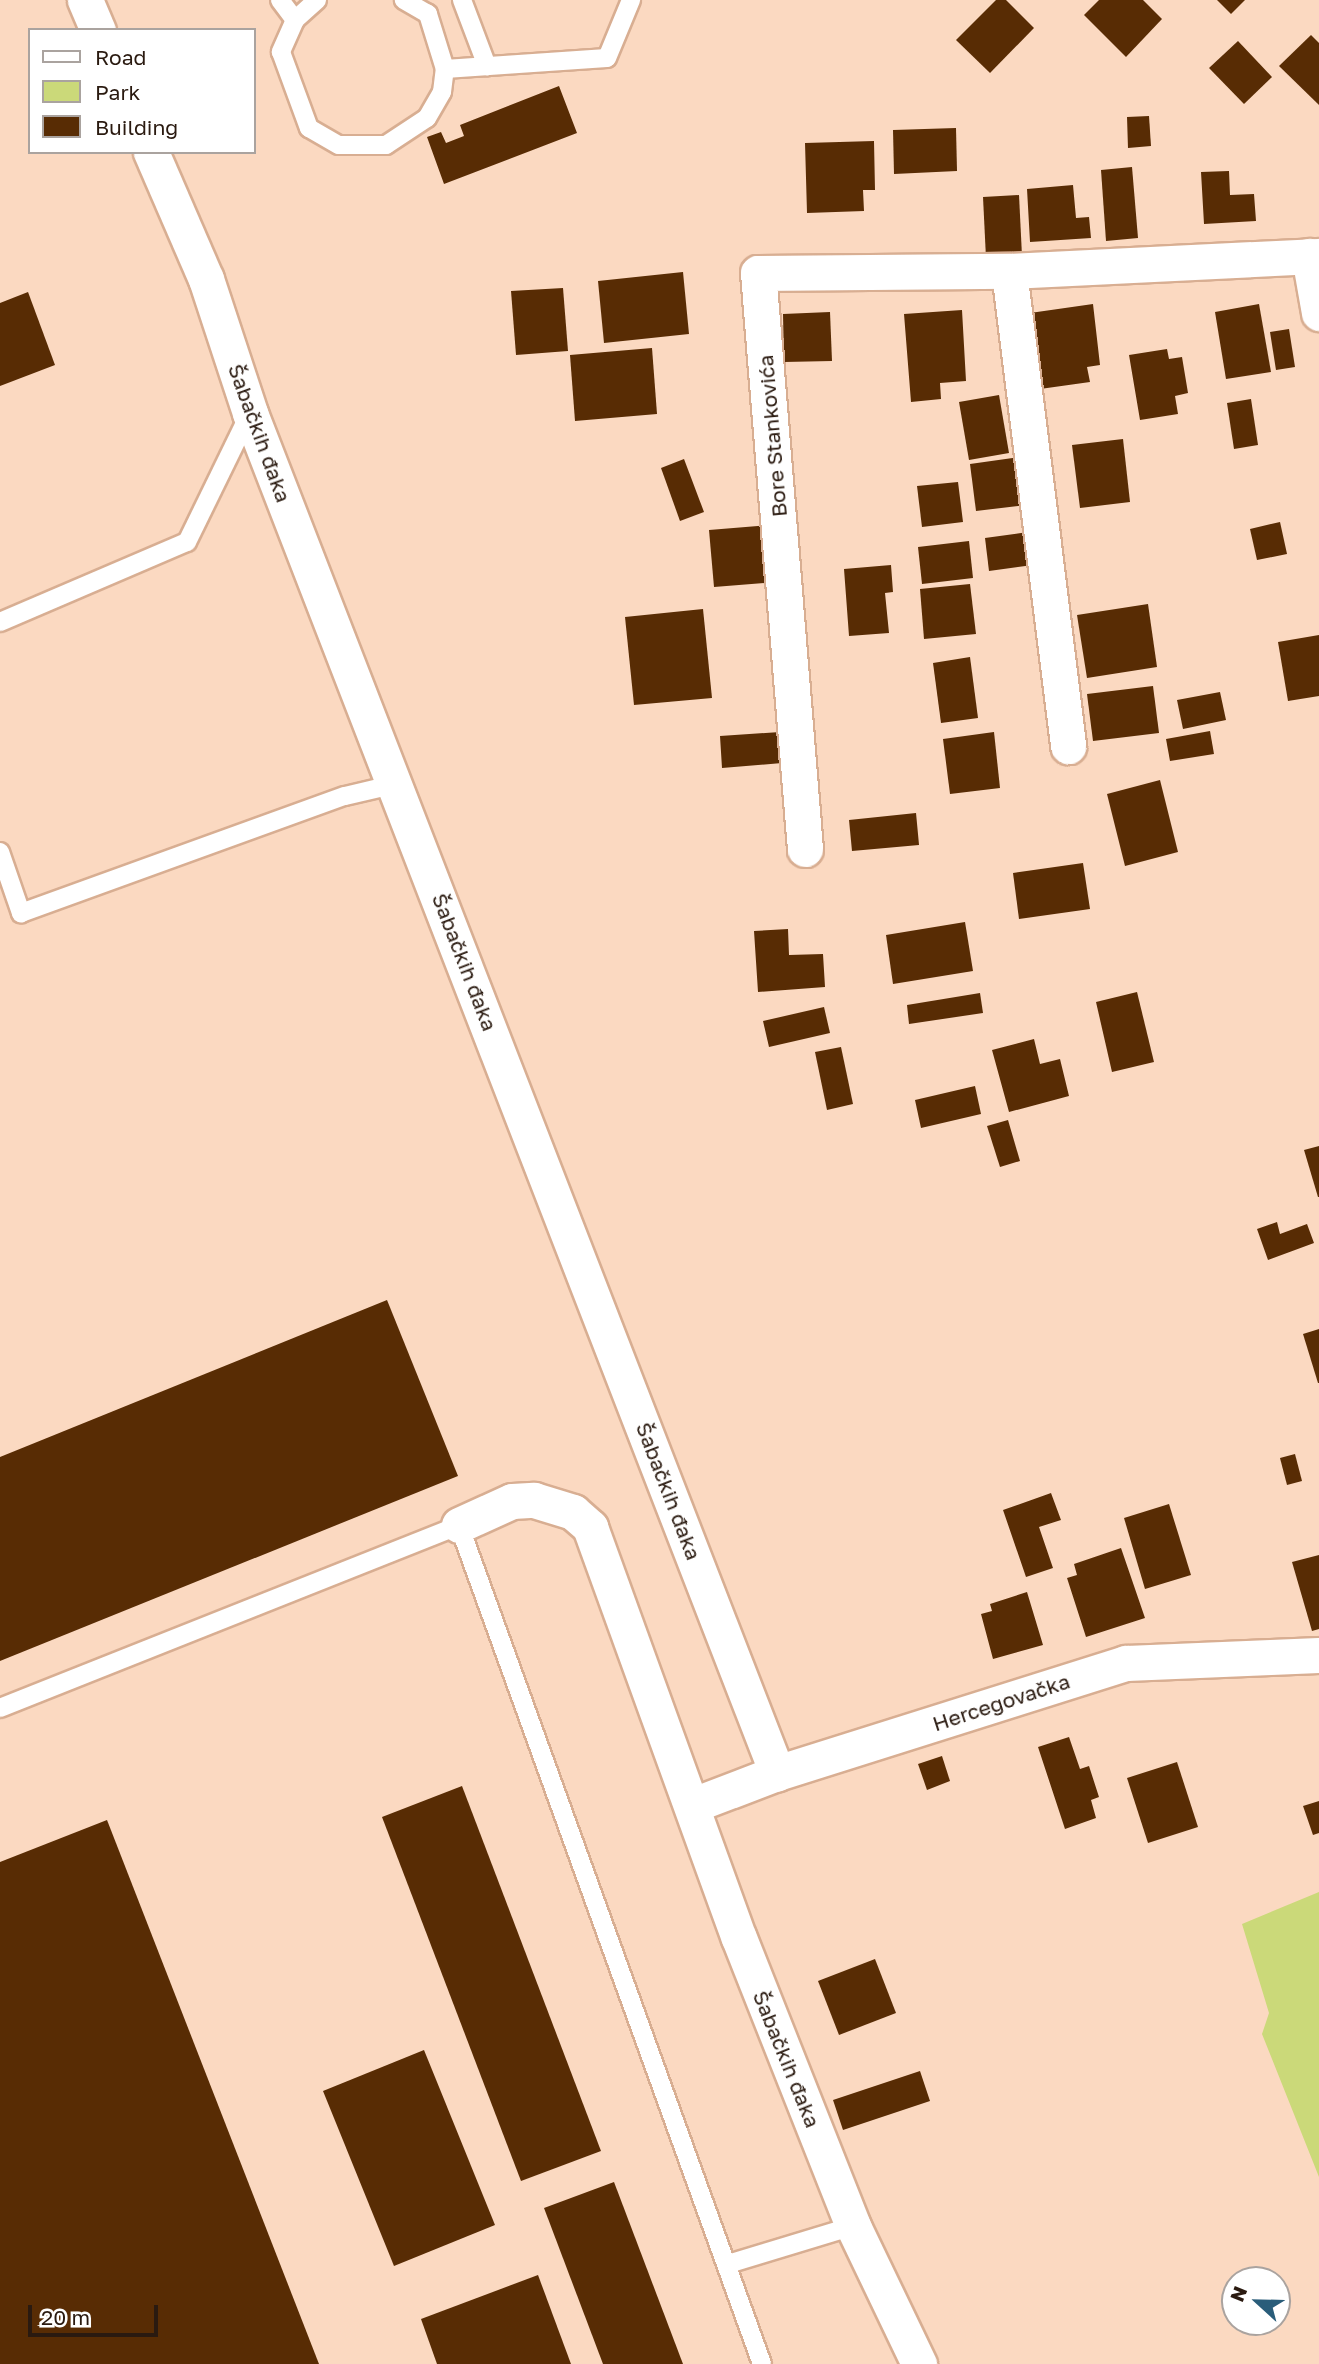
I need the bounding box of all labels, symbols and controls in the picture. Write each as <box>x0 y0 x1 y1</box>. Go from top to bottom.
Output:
legend <box>28 28 256 154</box>
text: Road <box>95 44 146 70</box>
text: Park <box>95 79 140 105</box>
text: Building <box>95 114 178 140</box>
street label: Bore Stankovića <box>752 354 792 518</box>
street label: Šabačkih đaka <box>223 360 297 506</box>
street label: Šabačkih đaka <box>427 890 503 1034</box>
street label: Šabačkih đaka <box>631 1419 707 1563</box>
street label: Hercegovačka <box>929 1668 1073 1736</box>
street label: Šabačkih đaka <box>748 1987 826 2131</box>
north arrow <box>1221 2266 1291 2336</box>
text: N <box>1225 2283 1251 2305</box>
scale bar <box>32 2290 161 2334</box>
text: 20 m <box>41 2304 90 2330</box>

